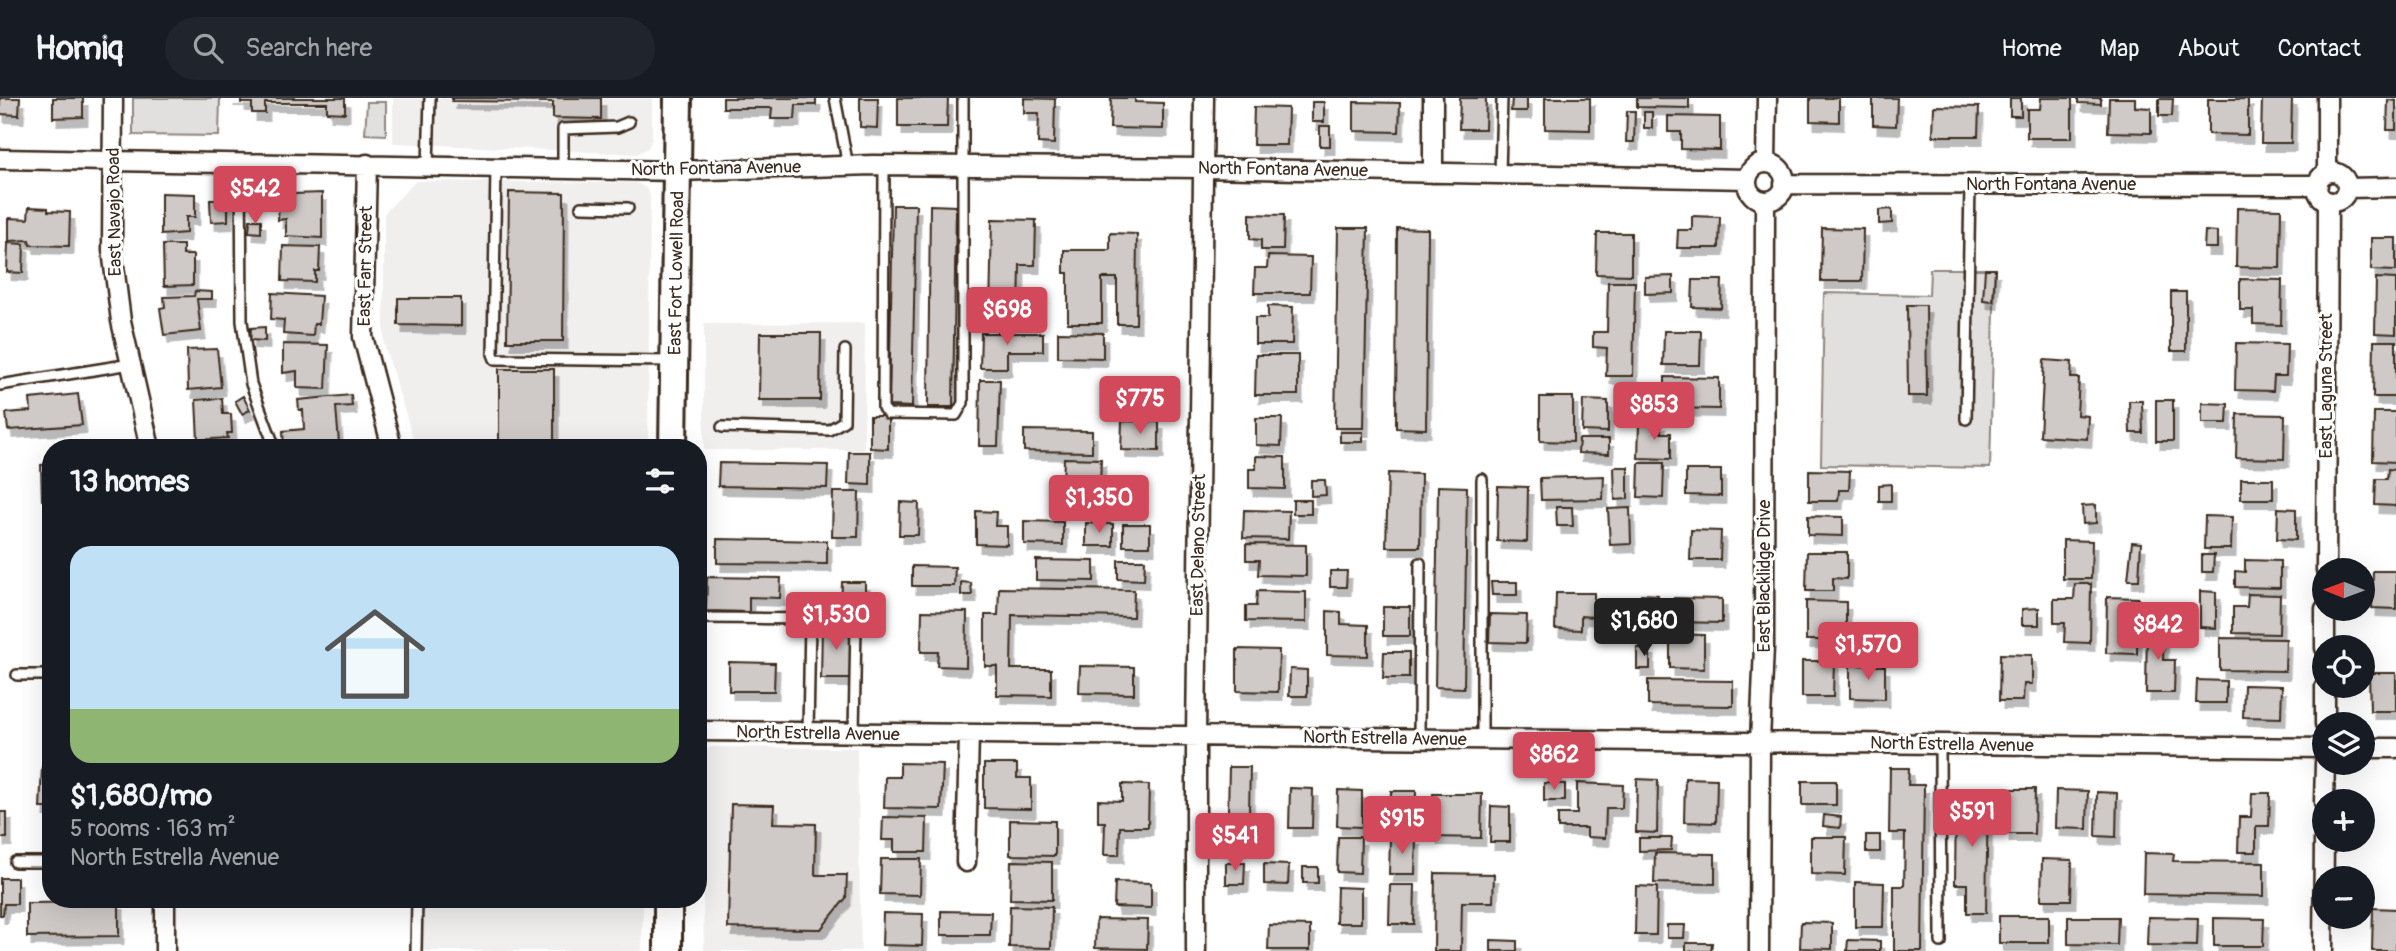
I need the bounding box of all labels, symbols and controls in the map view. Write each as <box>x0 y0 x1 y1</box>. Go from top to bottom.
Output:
search box <box>165 17 655 80</box>
text: Homiq <box>35 28 123 69</box>
icon: search <box>189 29 227 67</box>
text: Search here <box>245 32 372 64</box>
text: Home <box>2001 34 2062 63</box>
text: Map <box>2100 34 2140 63</box>
text: About <box>2178 34 2240 63</box>
text: Contact <box>2278 34 2361 63</box>
street label: East Navajo Road <box>102 147 127 277</box>
street label: North Fontana Avenue <box>631 156 801 181</box>
street label: North Fontana Avenue <box>1198 157 1368 182</box>
pin: $542 <box>214 166 296 226</box>
street label: North Fontana Avenue <box>1966 173 2136 196</box>
text: $542 <box>229 174 281 203</box>
street label: East Fort Lowell Road <box>664 191 689 355</box>
street label: East Farr Street <box>353 205 378 327</box>
pin: $698 <box>966 288 1048 347</box>
text: $698 <box>982 295 1032 324</box>
street label: East Laguna Street <box>2315 313 2338 458</box>
pin: $775 <box>1099 376 1181 436</box>
pin: $853 <box>1613 382 1695 442</box>
text: $775 <box>1115 384 1165 413</box>
text: $853 <box>1629 390 1679 419</box>
icon: filters <box>641 462 679 500</box>
text: 13 homes <box>70 463 189 500</box>
street label: East Delano Street <box>1186 473 1211 616</box>
pin: $1,350 <box>1042 476 1156 535</box>
text: $1,350 <box>1065 483 1133 512</box>
street label: East Blacklidge Drive <box>1753 499 1776 652</box>
north arrow <box>2312 558 2375 621</box>
map controls <box>2312 558 2375 929</box>
icon: home <box>312 591 438 717</box>
pin: $1,530 <box>779 592 893 652</box>
pin: $1,680 <box>1587 598 1701 658</box>
text: $1,530 <box>802 600 870 629</box>
pin: $842 <box>2117 602 2199 662</box>
text: $1,680 <box>1610 606 1678 635</box>
text: $842 <box>2133 610 2183 639</box>
pin: $1,570 <box>1811 622 1925 682</box>
text: $1,570 <box>1834 630 1902 659</box>
button: locate <box>2312 635 2375 698</box>
button: layers <box>2312 712 2375 775</box>
street label: North Estrella Avenue <box>736 721 900 746</box>
street label: North Estrella Avenue <box>1303 726 1467 751</box>
pin: $862 <box>1513 732 1595 792</box>
street label: North Estrella Avenue <box>1870 732 2034 757</box>
text: $862 <box>1529 740 1579 769</box>
text: $1,680/mo <box>70 777 212 814</box>
button: + <box>2312 789 2375 852</box>
pin: $591 <box>1931 790 2013 849</box>
pin: $915 <box>1361 796 1443 856</box>
text: $591 <box>1949 797 1995 826</box>
text: $915 <box>1379 804 1425 833</box>
text: 5 rooms · 163 m² <box>70 814 236 843</box>
pin: $541 <box>1194 814 1276 873</box>
text: $541 <box>1211 821 1259 850</box>
text: North Estrella Avenue <box>70 843 279 872</box>
button: − <box>2312 866 2375 929</box>

